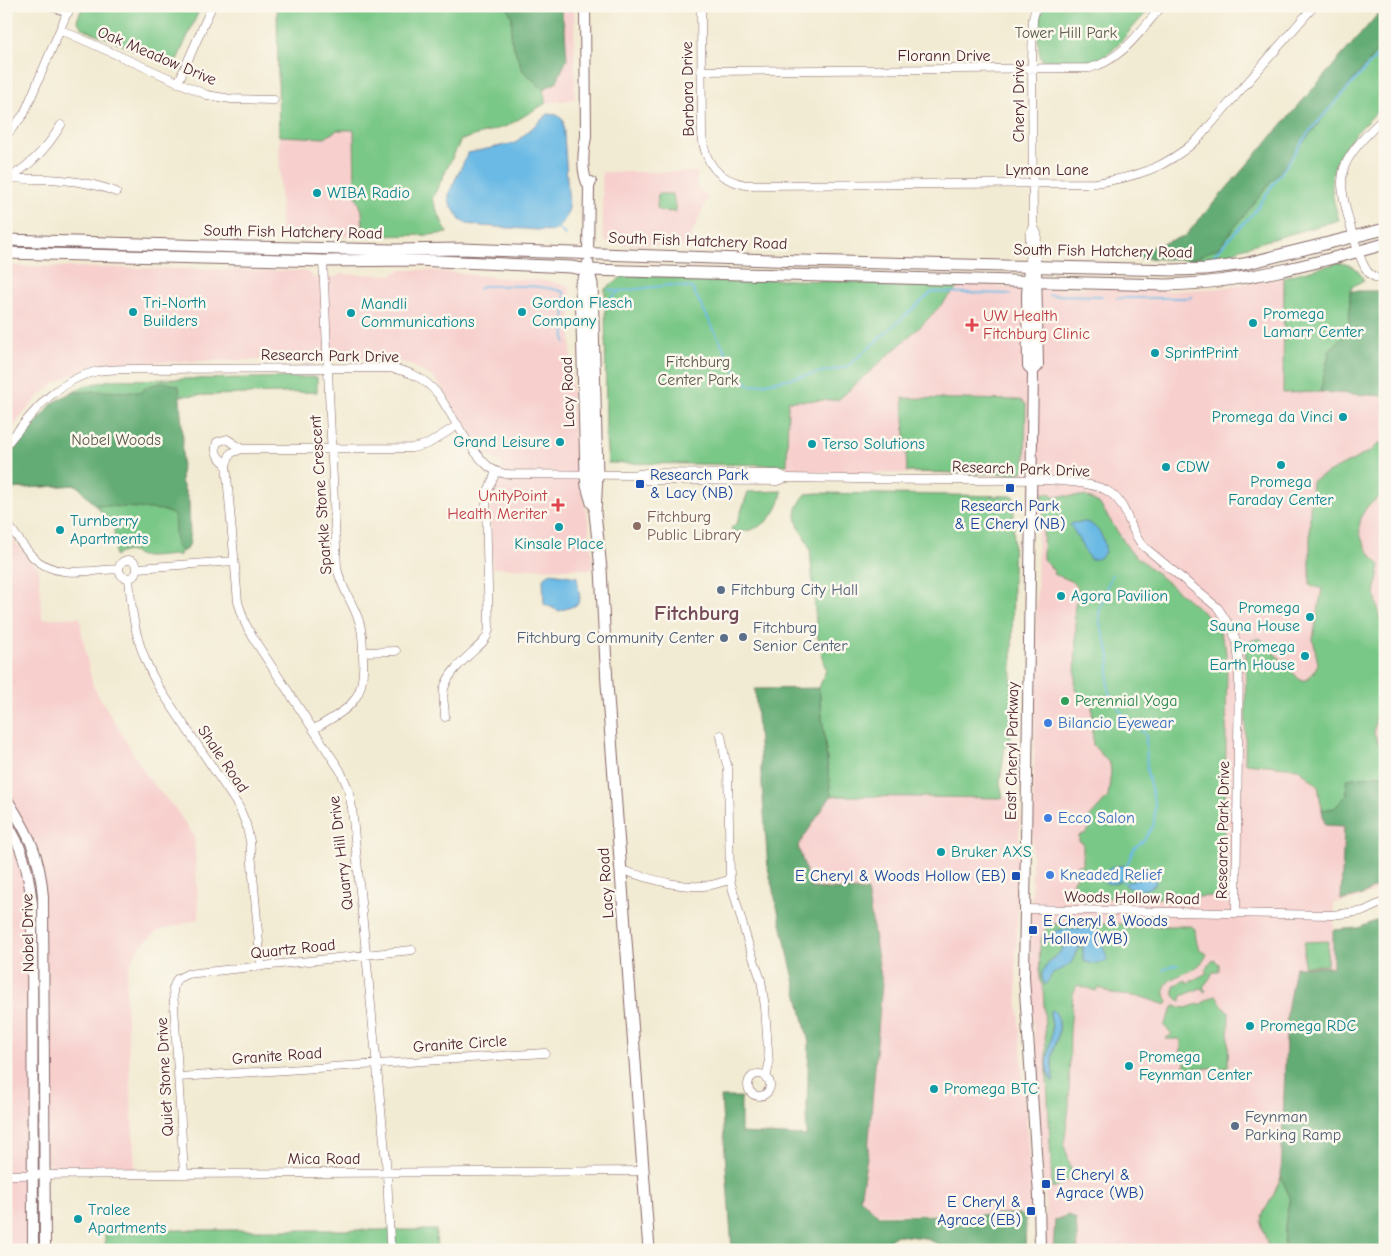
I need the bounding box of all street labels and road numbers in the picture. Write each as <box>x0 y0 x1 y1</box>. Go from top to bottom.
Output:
street label: Oak Meadow Drive <box>95 23 219 89</box>
street label: Barbara Drive <box>678 41 698 137</box>
street label: Florann Drive <box>898 47 990 65</box>
street label: Cheryl Drive <box>1010 59 1028 143</box>
street label: Lyman Lane <box>1005 161 1089 179</box>
street label: South Fish Hatchery Road <box>203 221 383 243</box>
street label: South Fish Hatchery Road <box>608 229 788 253</box>
street label: South Fish Hatchery Road <box>1013 240 1193 262</box>
street label: Research Park Drive <box>261 346 399 366</box>
street label: Lacy Road <box>558 356 578 428</box>
street label: Sparkle Stone Crescent <box>306 414 336 575</box>
street label: Research Park Drive <box>952 458 1090 480</box>
street label: East Cheryl Parkway <box>1002 681 1022 820</box>
street label: Shale Road <box>194 722 252 796</box>
street label: Research Park Drive <box>1213 761 1233 899</box>
street label: Quarry Hill Drive <box>325 795 357 911</box>
street label: Lacy Road <box>595 847 617 919</box>
street label: Woods Hollow Road <box>1064 888 1200 908</box>
street label: Nobel Drive <box>18 893 38 973</box>
street label: Quartz Road <box>250 936 336 962</box>
street label: Quiet Stone Drive <box>153 1017 177 1137</box>
street label: Granite Circle <box>412 1032 508 1056</box>
street label: Granite Road <box>231 1044 323 1068</box>
street label: Mica Road <box>288 1150 360 1168</box>

